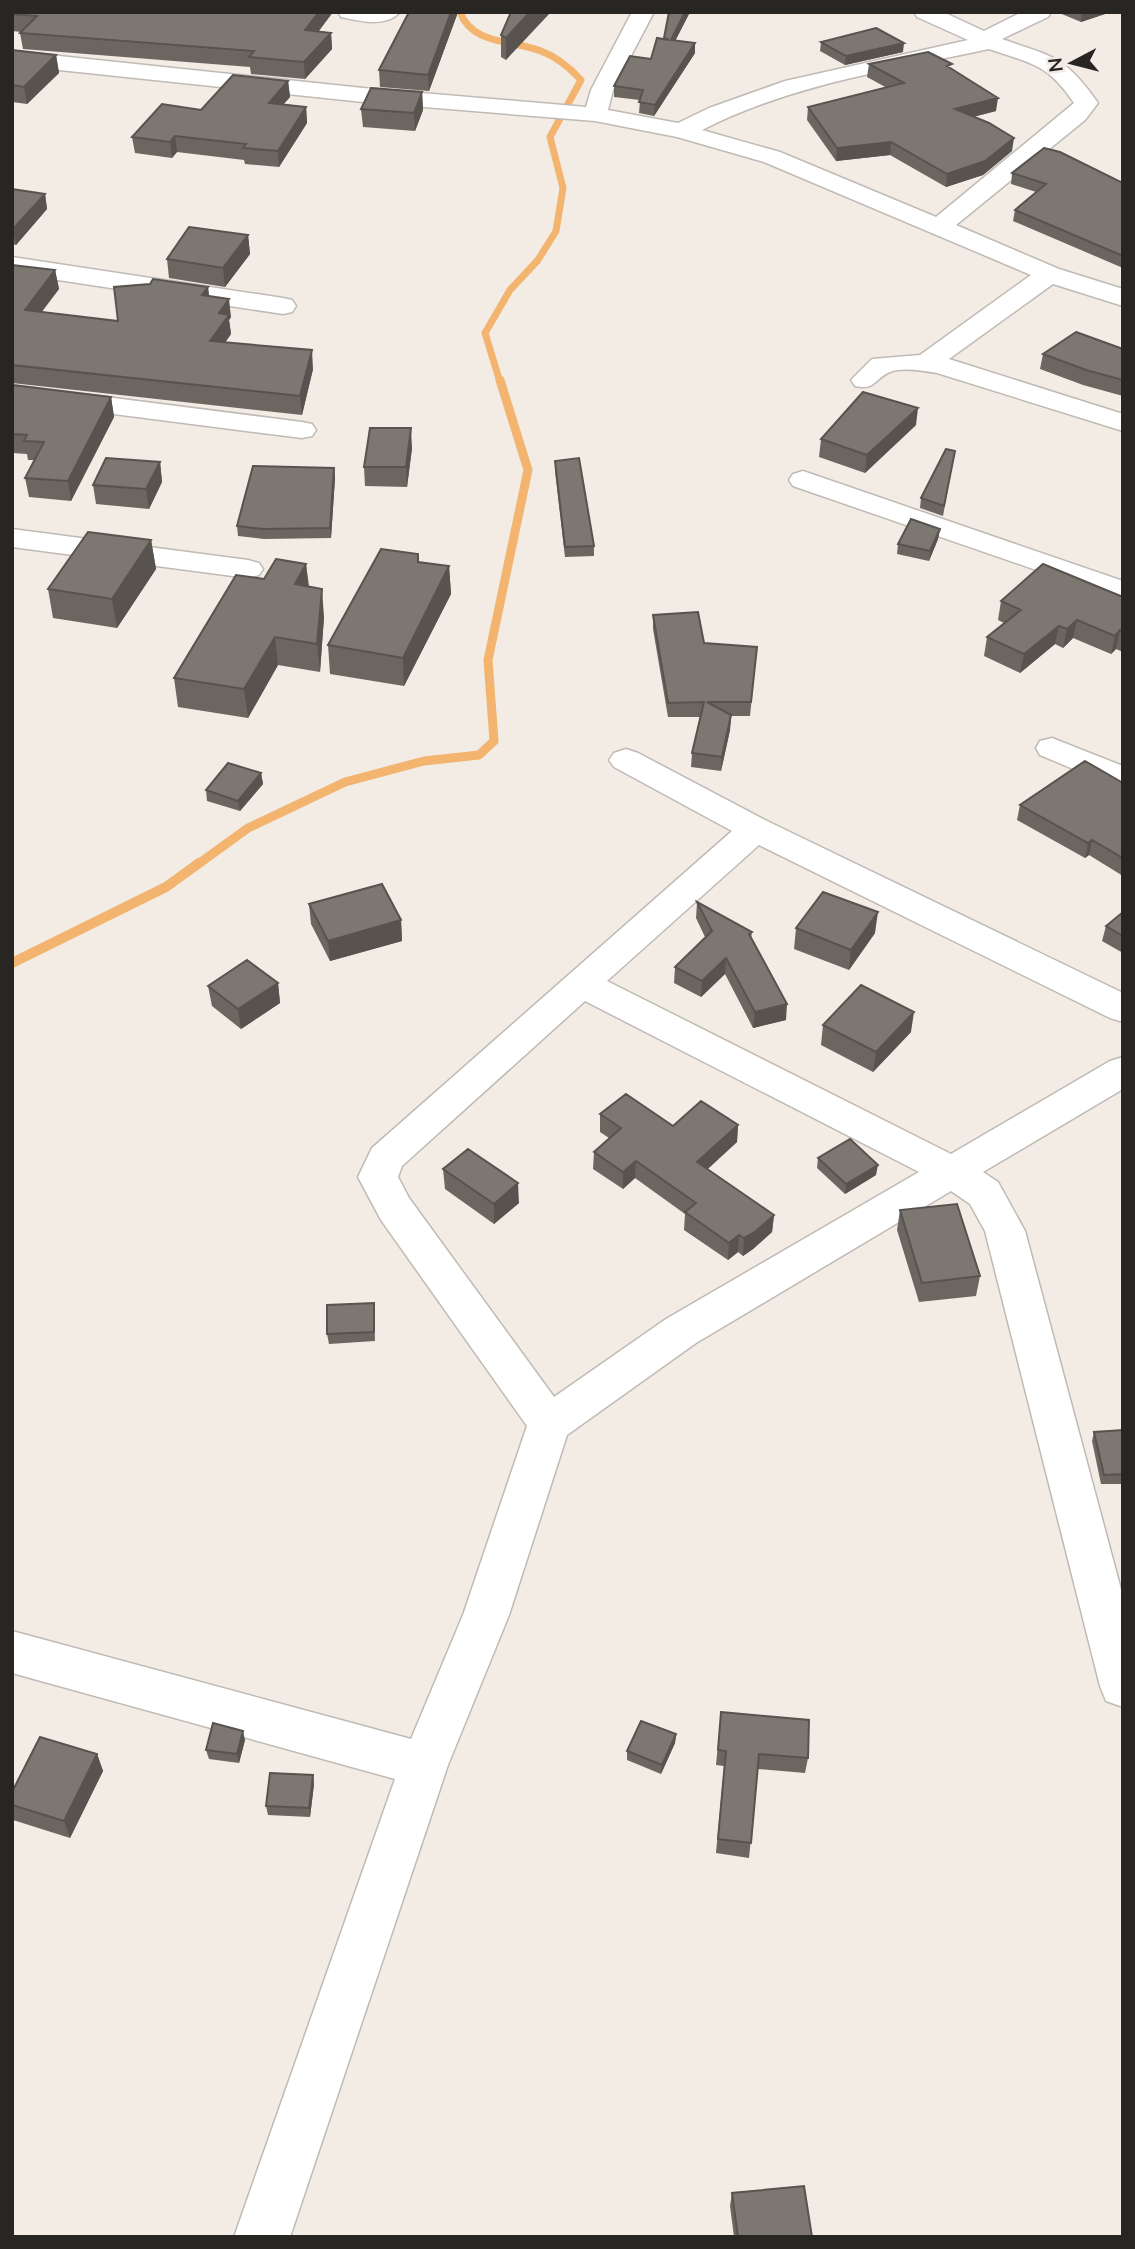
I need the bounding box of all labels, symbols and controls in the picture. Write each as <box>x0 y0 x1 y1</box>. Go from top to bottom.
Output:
north arrow <box>1037 28 1107 98</box>
text: N <box>1042 56 1068 74</box>

